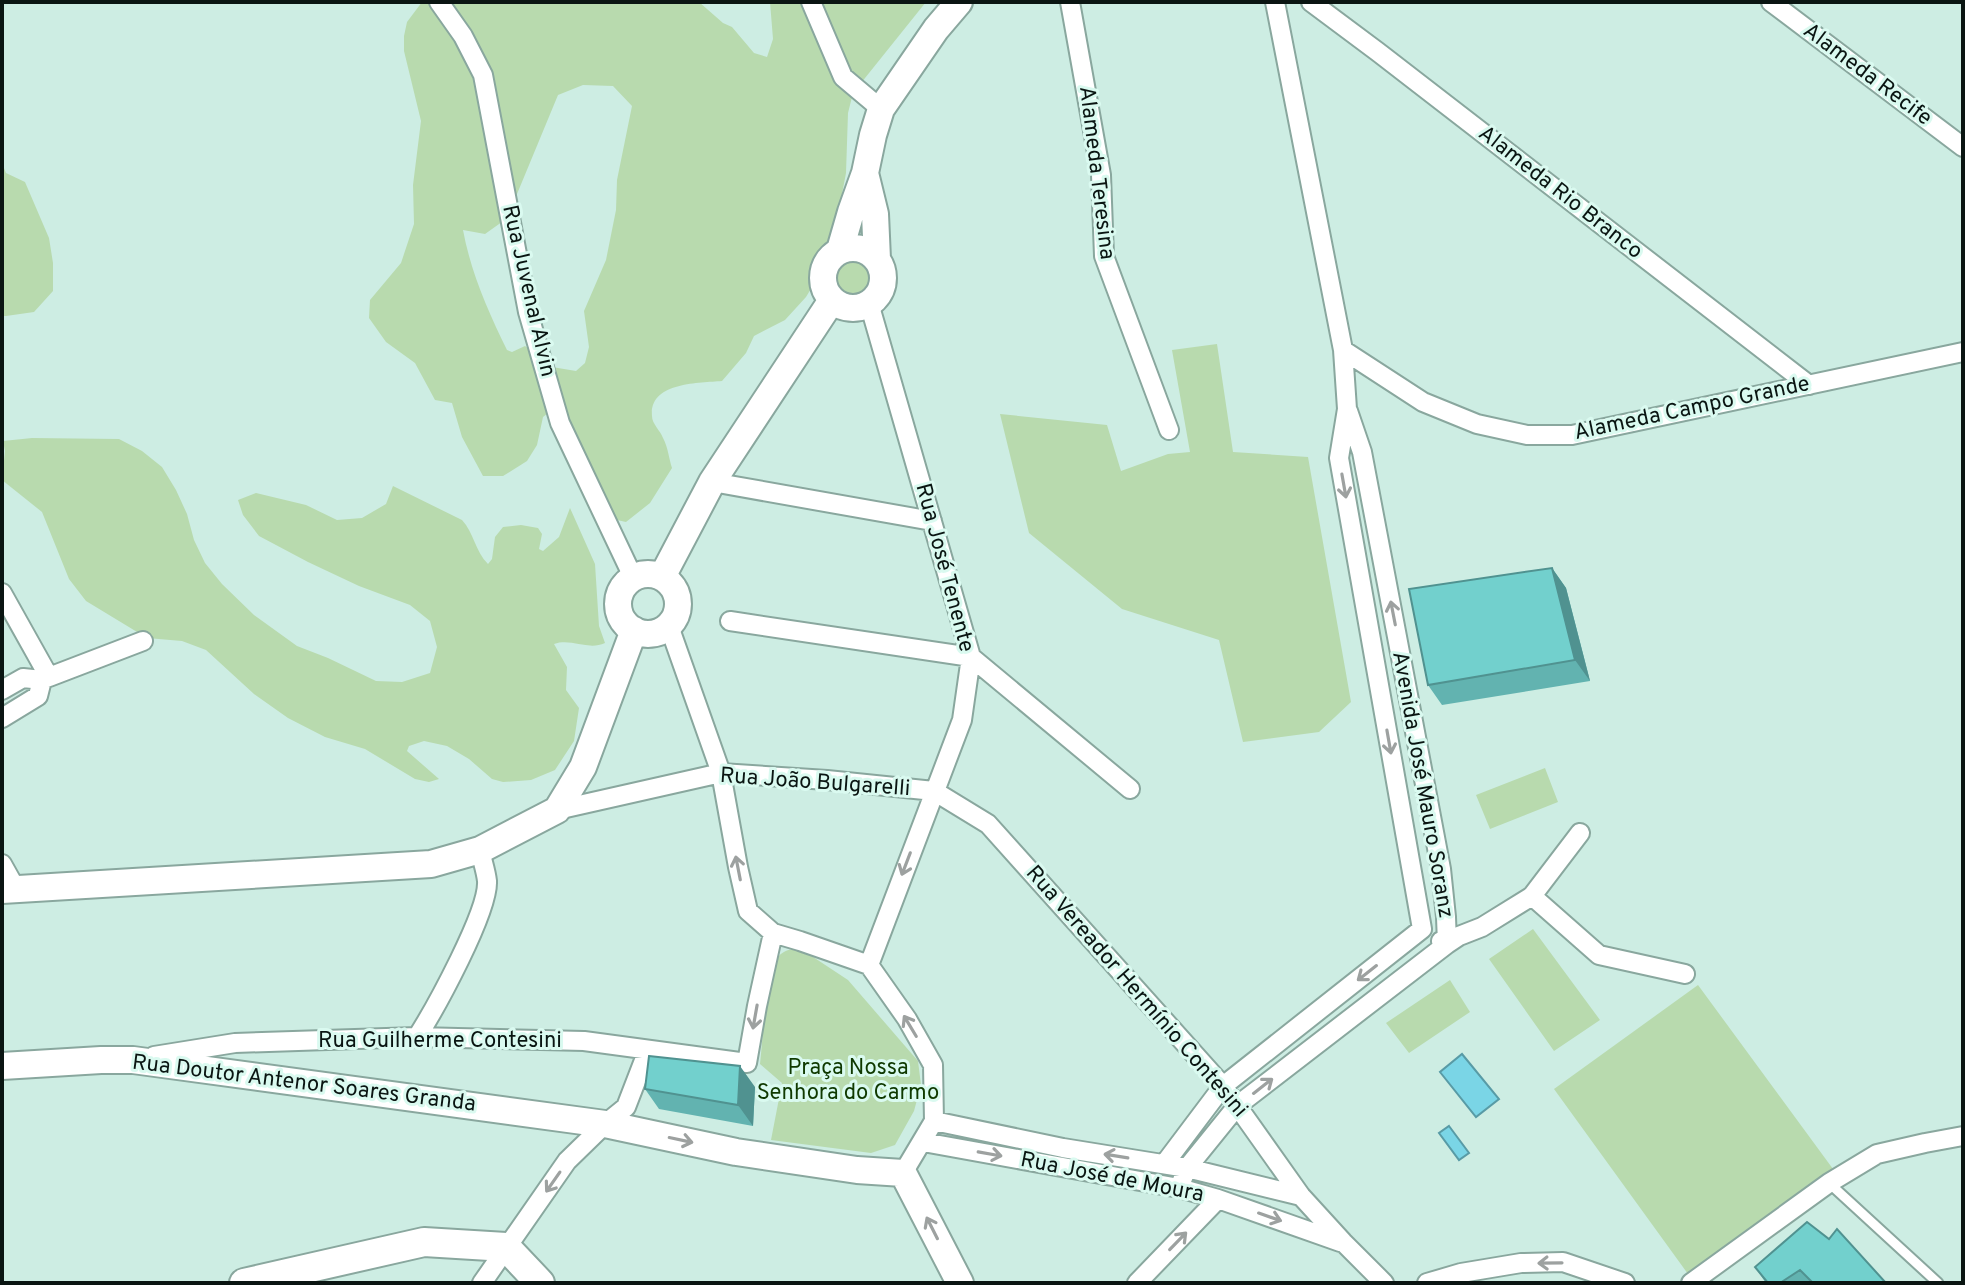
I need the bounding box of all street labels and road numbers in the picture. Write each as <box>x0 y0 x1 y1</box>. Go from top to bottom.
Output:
street label: Alameda Recife <box>1797 18 1937 132</box>
street label: Alameda Teresina <box>1072 85 1120 261</box>
street label: Alameda Rio Branco <box>1472 120 1648 266</box>
street label: Rua Juvenal Alvin <box>495 202 561 380</box>
street label: Alameda Campo Grande <box>1572 371 1812 447</box>
street label: Rua José Tenente <box>909 481 979 655</box>
street label: Avenida José Mauro Soranz <box>1385 650 1459 920</box>
street label: Rua João Bulgarelli <box>719 763 911 803</box>
street label: Rua Vereador Hermínio Contesini <box>1019 861 1253 1123</box>
street label: Rua Guilherme Contesini <box>318 1028 562 1055</box>
street label: Rua Doutor Antenor Soares Granda <box>131 1050 477 1118</box>
street label: Rua José de Moura <box>1018 1147 1206 1209</box>

